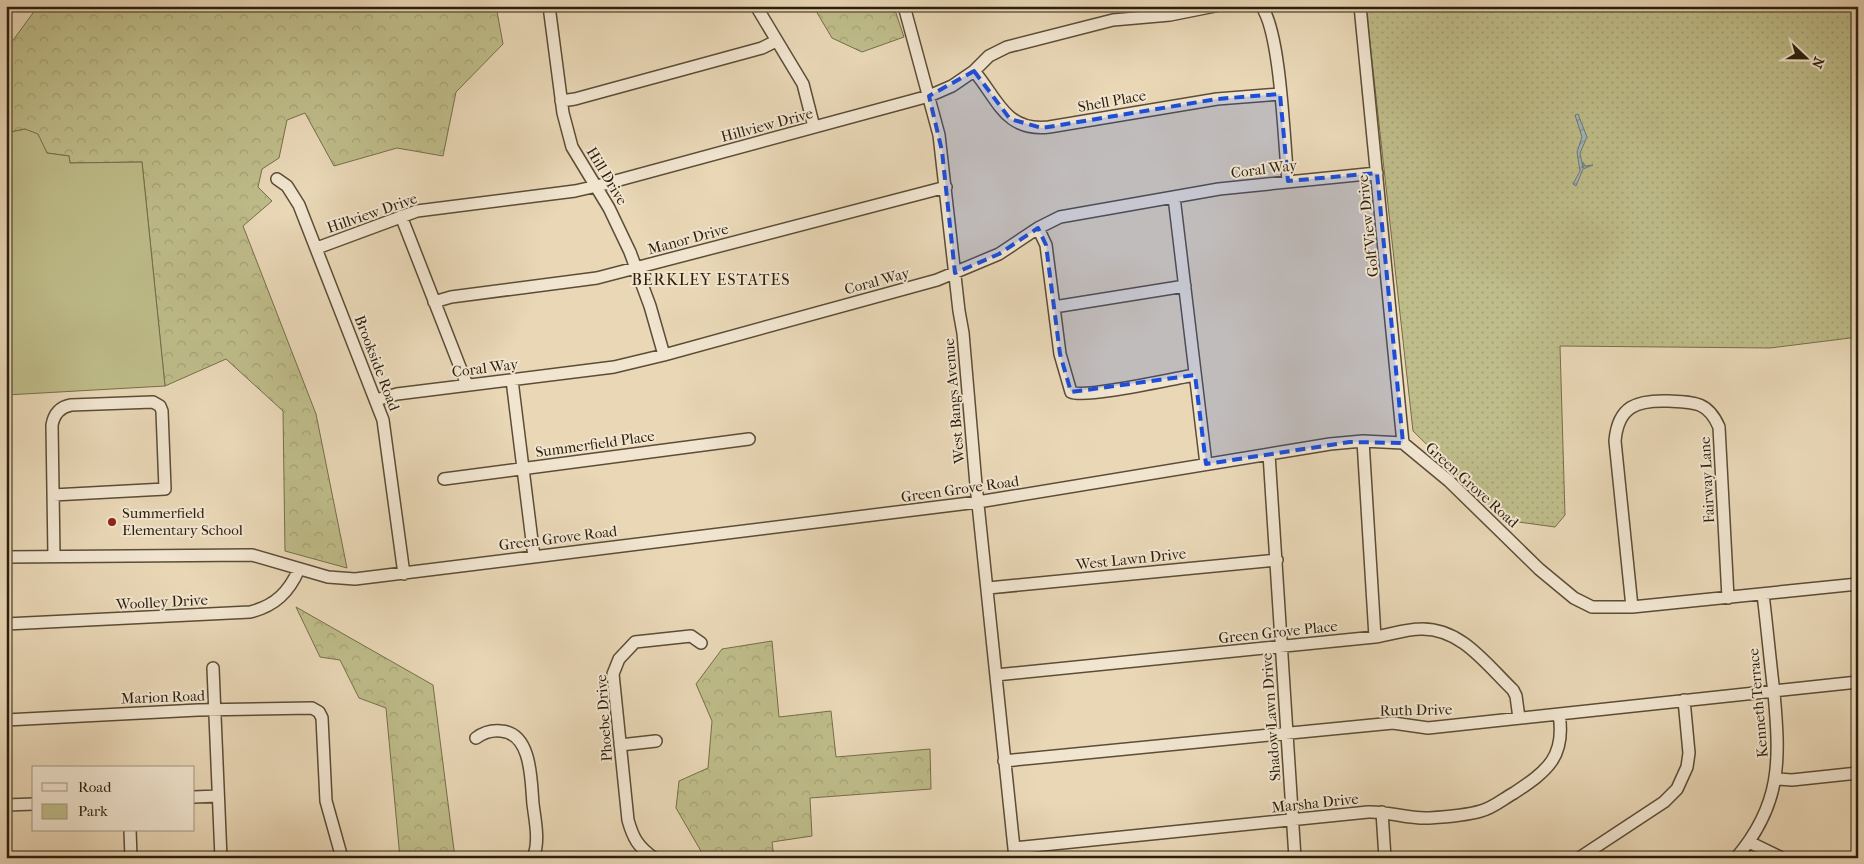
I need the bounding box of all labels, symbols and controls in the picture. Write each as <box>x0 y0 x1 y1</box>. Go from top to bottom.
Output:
north arrow <box>1782 32 1832 82</box>
text: N <box>1808 55 1827 71</box>
street label: Shell Place <box>1076 86 1148 116</box>
street label: Hillview Drive <box>719 104 816 146</box>
street label: Hill Drive <box>583 144 632 209</box>
street label: Coral Way <box>1230 156 1299 182</box>
street label: Golf View Drive <box>1354 173 1382 278</box>
street label: Hillview Drive <box>324 189 420 237</box>
street label: Manor Drive <box>646 219 731 258</box>
street label: Coral Way <box>842 263 913 298</box>
district label: BERKLEY ESTATES <box>631 270 791 289</box>
street label: Brookside Road <box>351 313 404 414</box>
street label: West Bangs Avenue <box>940 337 969 465</box>
street label: Coral Way <box>451 355 520 381</box>
street label: Summerfield Place <box>534 427 656 461</box>
street label: Fairway Lane <box>1696 436 1718 524</box>
street label: Green Grove Road <box>1422 438 1523 532</box>
street label: Green Grove Road <box>900 472 1021 506</box>
place label: Summerfield Elementary School <box>122 504 243 539</box>
marker: Summerfield Elementary School <box>106 516 118 528</box>
street label: Green Grove Road <box>498 522 619 554</box>
street label: West Lawn Drive <box>1074 544 1188 574</box>
street label: Woolley Drive <box>115 591 209 613</box>
street label: Green Grove Place <box>1217 617 1339 647</box>
street label: Kenneth Terrace <box>1744 647 1772 758</box>
street label: Shadow Lawn Drive <box>1258 652 1284 782</box>
street label: Phoebe Drive <box>592 673 616 762</box>
street label: Marion Road <box>121 687 206 707</box>
street label: Ruth Drive <box>1379 700 1453 720</box>
legend <box>32 766 195 832</box>
text: Road <box>78 778 112 796</box>
street label: Marsha Drive <box>1270 789 1360 817</box>
text: Park <box>78 802 108 820</box>

